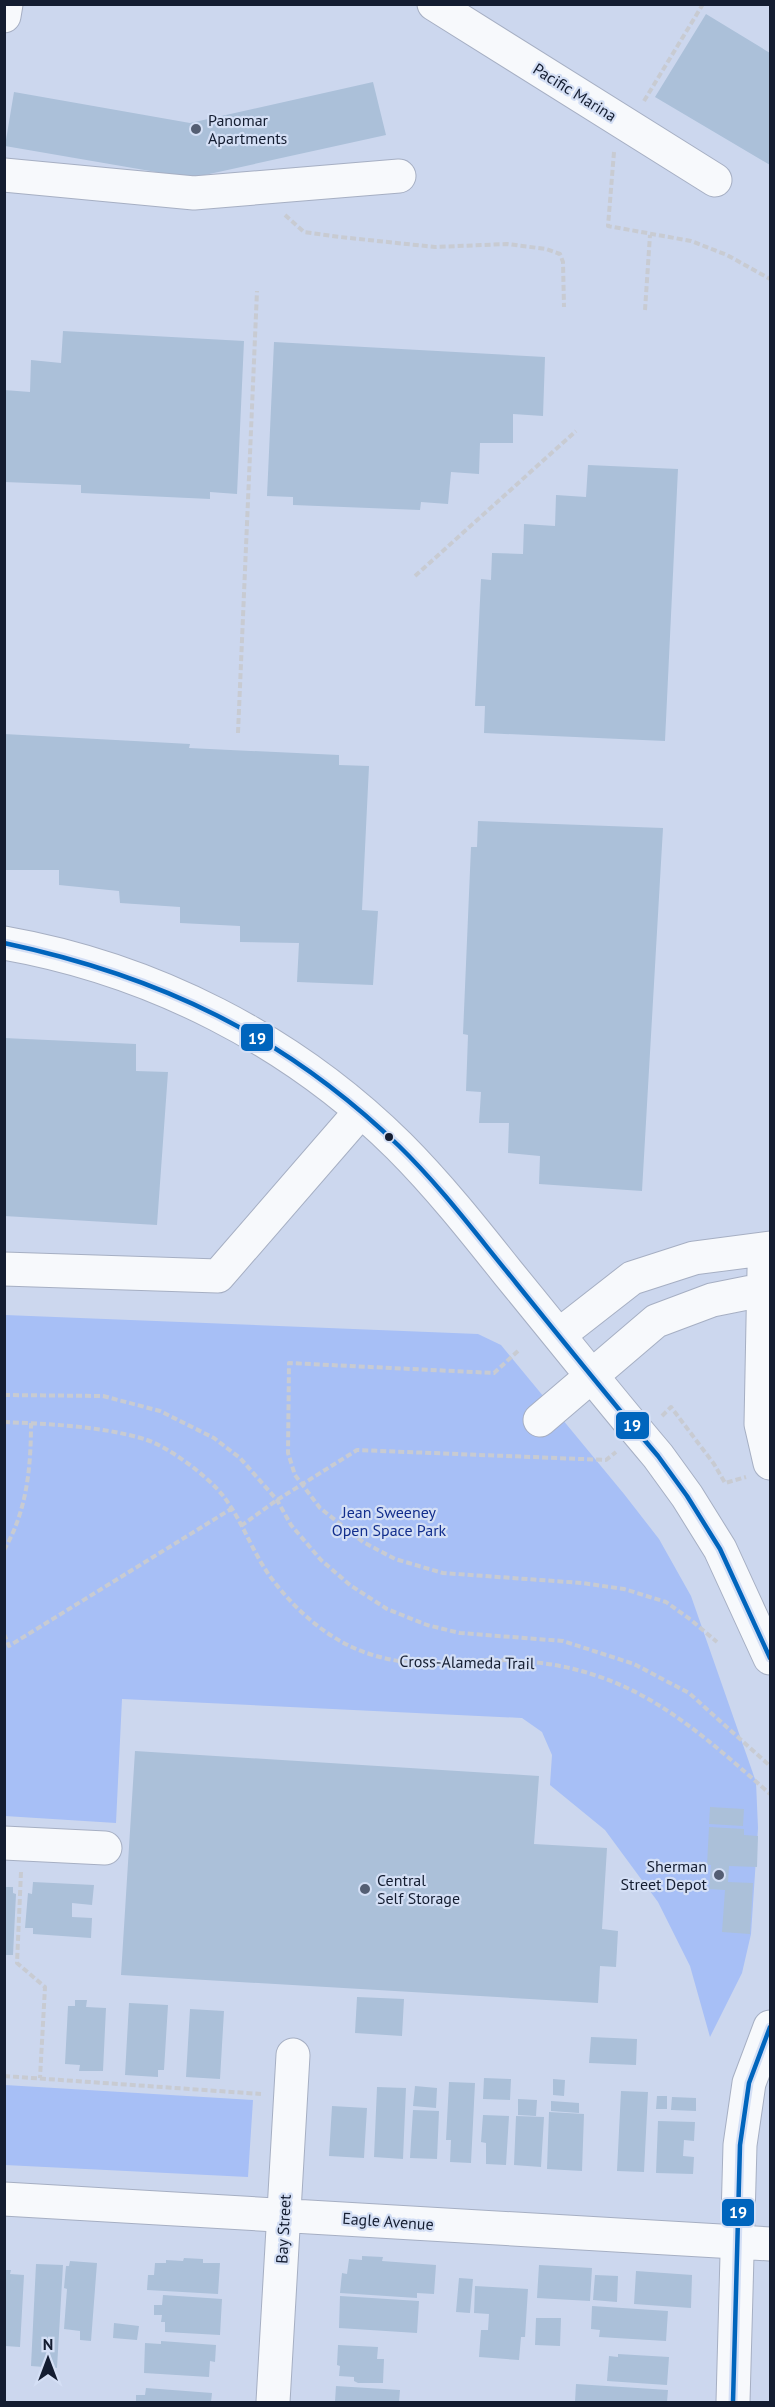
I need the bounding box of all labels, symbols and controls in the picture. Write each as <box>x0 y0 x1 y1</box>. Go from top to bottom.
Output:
street label: Pacific Marina <box>530 58 620 126</box>
place label: Panomar Apartments <box>208 110 288 148</box>
marker: Panomar Apartments <box>189 122 203 136</box>
line badge: 19 <box>240 1023 274 1052</box>
text: 19 <box>248 1028 266 1048</box>
unlabelled marker <box>383 1131 395 1143</box>
line badge: 19 <box>615 1411 650 1440</box>
text: 19 <box>623 1415 641 1435</box>
park label: Jean Sweeney Open Space Park <box>332 1502 447 1540</box>
street label: Cross-Alameda Trail <box>399 1651 535 1673</box>
place label: Sherman Street Depot <box>621 1856 708 1894</box>
marker: Sherman Street Depot <box>712 1868 726 1882</box>
place label: Central Self Storage <box>377 1870 460 1908</box>
marker: Central Self Storage <box>358 1882 372 1896</box>
street label: Bay Street <box>271 2193 295 2264</box>
line badge: 19 <box>721 2198 755 2227</box>
text: 19 <box>729 2202 747 2222</box>
street label: Eagle Avenue <box>342 2208 434 2234</box>
north arrow <box>18 2329 78 2389</box>
text: N <box>43 2334 53 2354</box>

